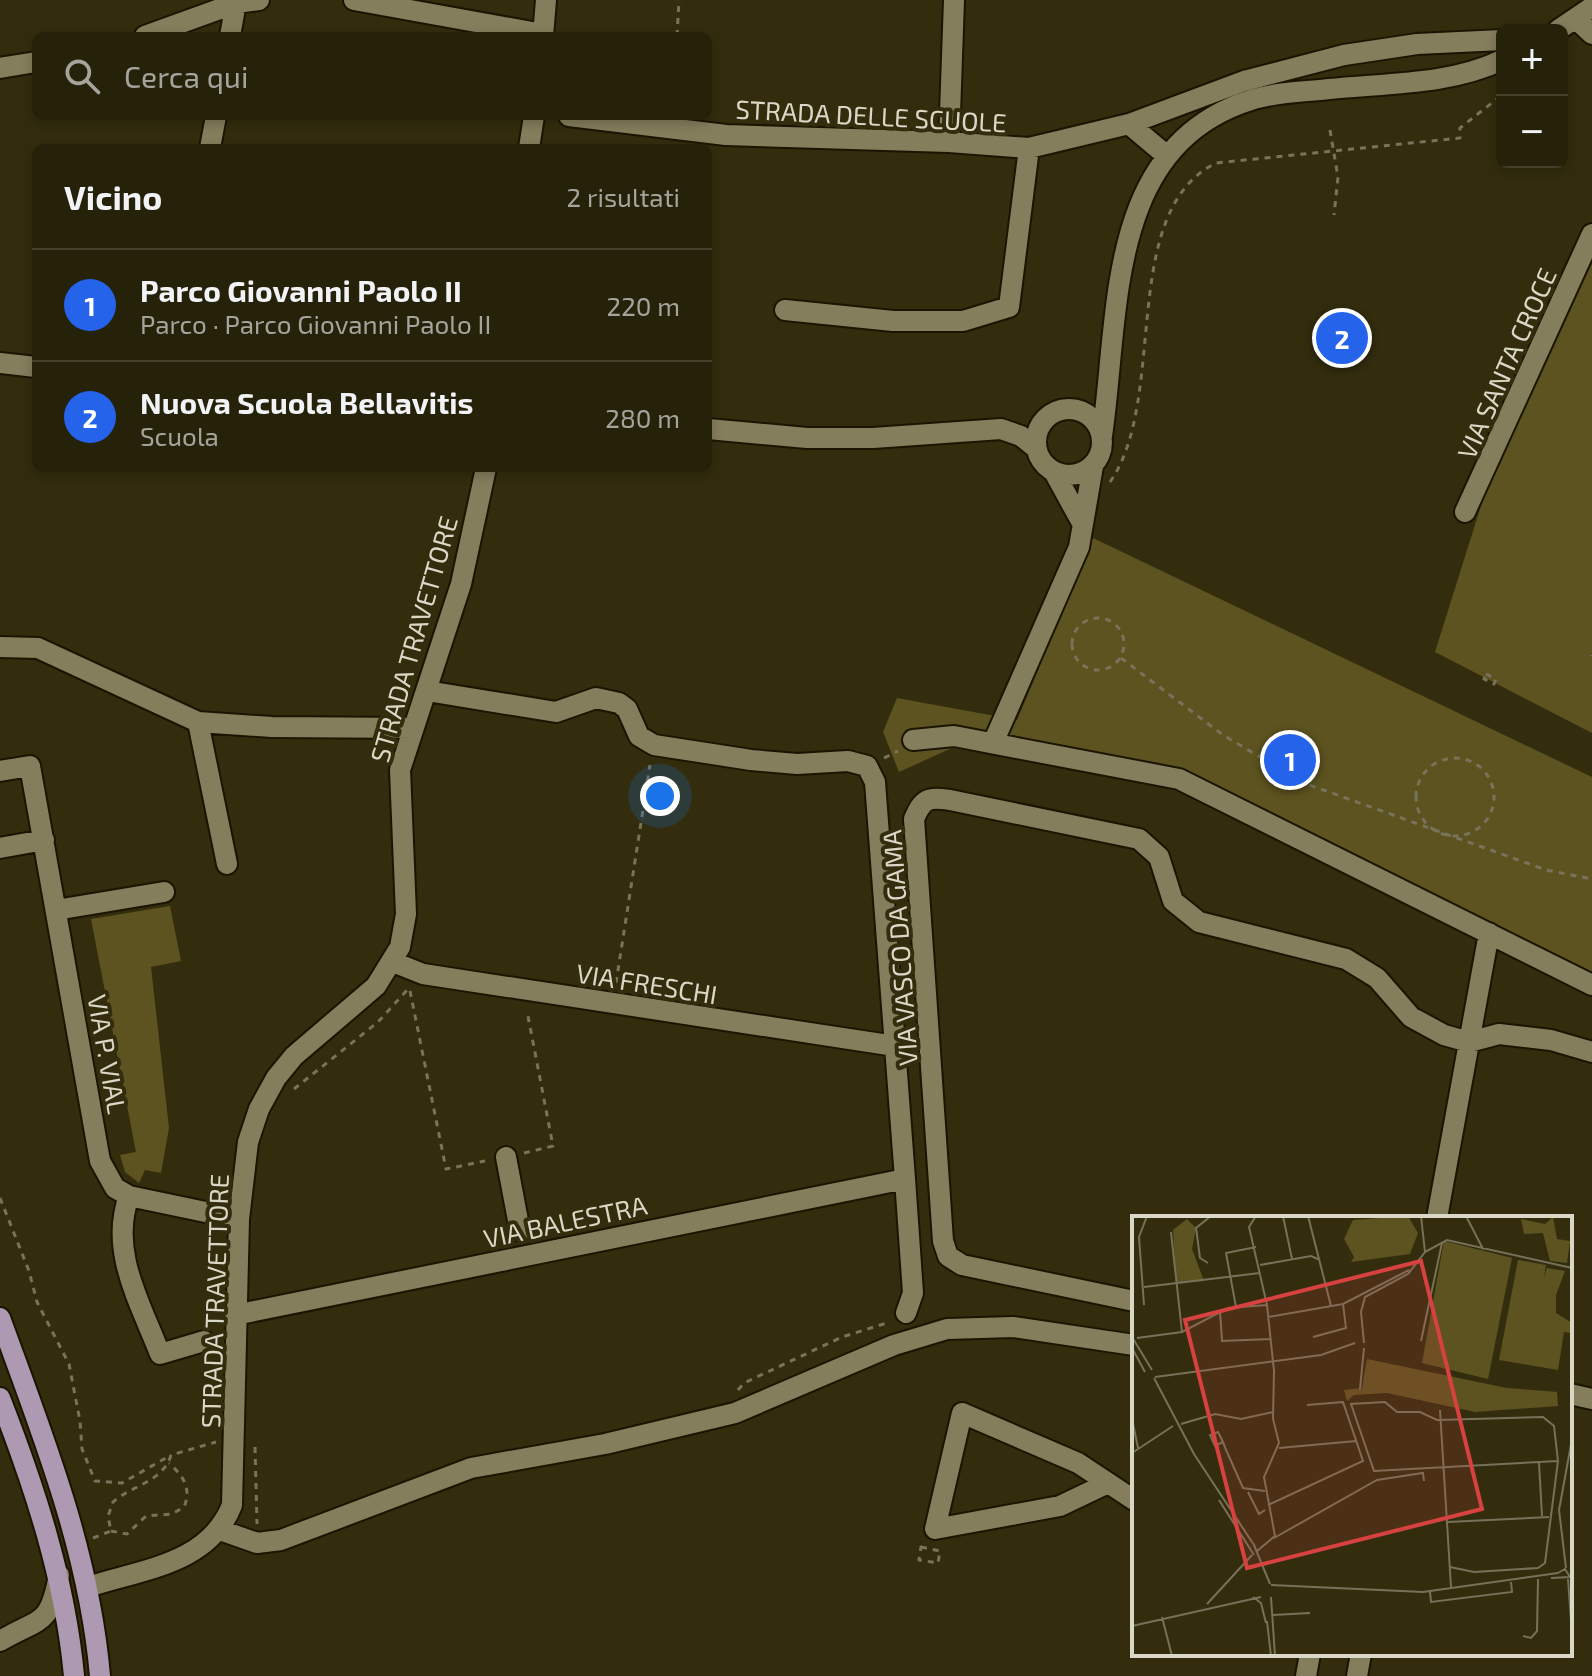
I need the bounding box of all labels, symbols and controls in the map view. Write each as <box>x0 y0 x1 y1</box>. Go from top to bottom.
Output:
map controls <box>1496 24 1568 168</box>
button: + <box>1496 24 1568 96</box>
search box <box>32 32 712 120</box>
icon: search <box>60 54 104 98</box>
text: Cerca qui <box>124 58 248 94</box>
street label: STRADA DELLE SCUOLE <box>735 92 1007 138</box>
button: − <box>1496 96 1568 168</box>
text: Vicino <box>64 176 162 217</box>
text: 2 risultati <box>567 181 680 212</box>
street label: VIA SANTA CROCE <box>1450 263 1562 463</box>
text: Parco Giovanni Paolo II <box>140 272 462 308</box>
text: 1 <box>84 290 96 321</box>
text: 220 m <box>607 290 680 321</box>
text: Parco · Parco Giovanni Paolo II <box>140 308 491 339</box>
pin: 2 <box>1316 308 1368 368</box>
text: Nuova Scuola Bellavitis <box>140 384 474 420</box>
text: 2 <box>82 402 98 433</box>
text: 280 m <box>605 402 680 433</box>
text: Scuola <box>140 420 219 451</box>
street label: STRADA TRAVETTORE <box>363 512 463 766</box>
pin: 1 <box>1264 730 1316 790</box>
your location <box>640 776 680 816</box>
street label: VIA VASCO DA GAMA <box>875 829 923 1067</box>
street label: VIA FRESCHI <box>574 957 720 1009</box>
street label: VIA P. VIAL <box>82 992 134 1116</box>
street label: STRADA TRAVETTORE <box>194 1173 234 1429</box>
street label: VIA BALESTRA <box>481 1189 649 1253</box>
inset map <box>1132 1216 1572 1656</box>

